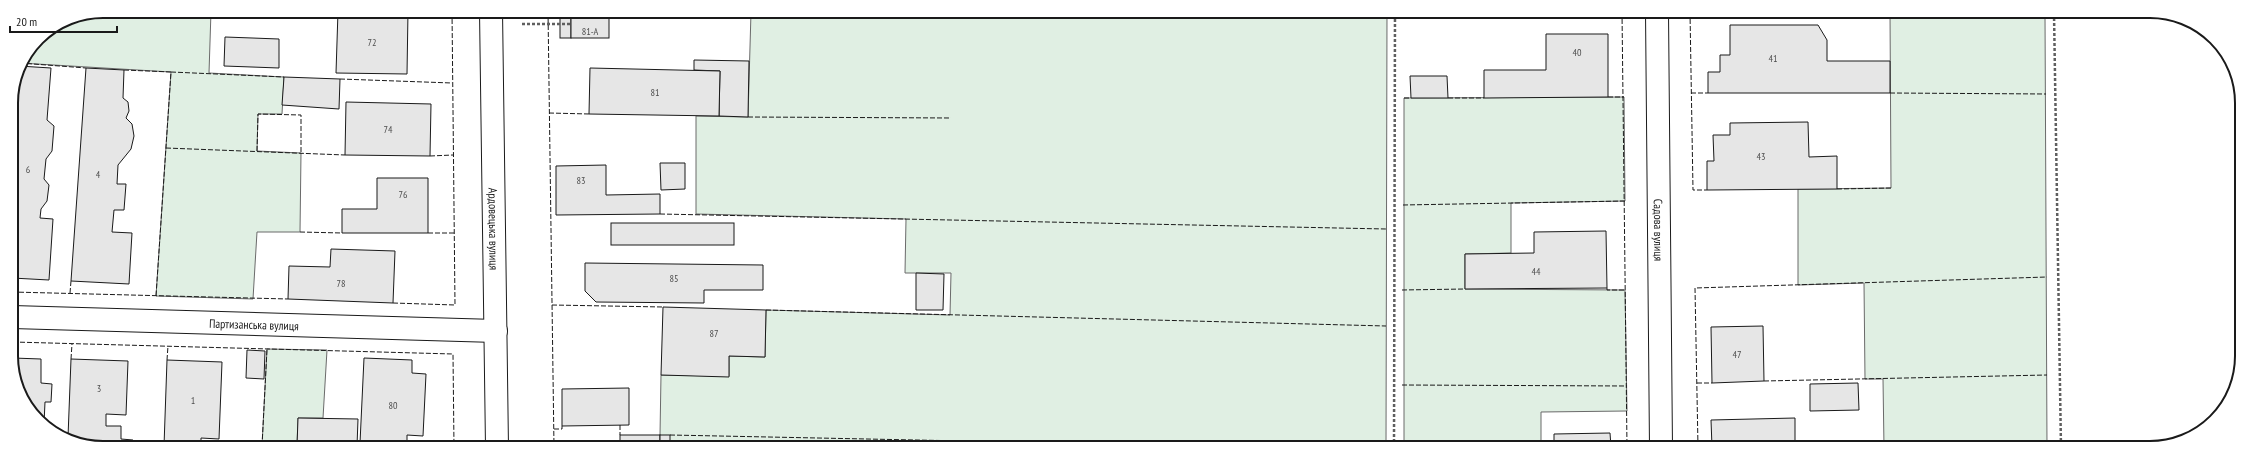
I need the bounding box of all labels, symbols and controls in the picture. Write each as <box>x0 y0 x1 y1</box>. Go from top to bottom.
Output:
scale bar <box>10 8 117 34</box>
text: 20 m <box>16 14 37 29</box>
house number: 81-А <box>582 25 598 38</box>
house number: 72 <box>368 36 377 49</box>
house number: 40 <box>1573 46 1582 59</box>
house number: 41 <box>1769 52 1778 65</box>
house number: 81 <box>651 86 660 99</box>
house number: 74 <box>384 123 393 136</box>
house number: 43 <box>1757 150 1766 163</box>
house number: 6 <box>26 163 31 176</box>
house number: 4 <box>96 168 101 181</box>
house number: 83 <box>577 174 586 187</box>
house number: 76 <box>399 188 408 201</box>
street label: Ардовецька вулиця <box>486 188 502 271</box>
street label: Садова вулиця <box>1651 199 1667 262</box>
house number: 44 <box>1532 265 1541 278</box>
house number: 85 <box>670 272 679 285</box>
house number: 78 <box>337 277 346 290</box>
street label: Партизанська вулиця <box>209 315 299 333</box>
house number: 87 <box>710 327 719 340</box>
house number: 47 <box>1733 348 1742 361</box>
house number: 3 <box>97 382 101 395</box>
house number: 1 <box>191 394 195 407</box>
house number: 80 <box>389 399 398 412</box>

